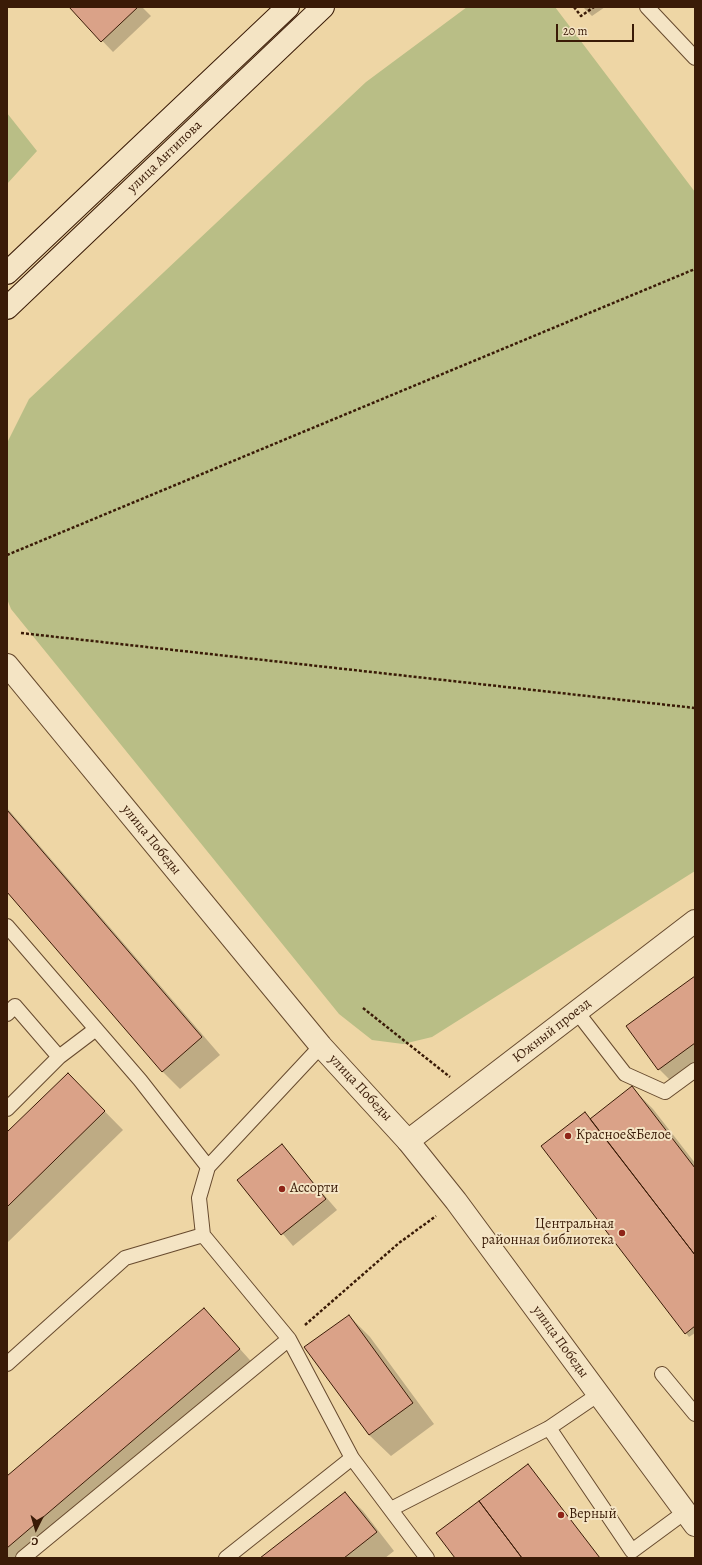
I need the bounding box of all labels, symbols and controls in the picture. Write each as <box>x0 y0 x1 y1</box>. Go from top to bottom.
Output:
scale bar <box>558 16 636 42</box>
text: 20 m <box>563 23 587 39</box>
street label: улица Антипова <box>124 117 206 197</box>
street label: улица Победы <box>118 802 184 878</box>
street label: Южный проезд <box>510 995 594 1067</box>
street label: улица Победы <box>325 1051 395 1125</box>
place label: Красное&Белое <box>576 1128 671 1144</box>
marker: Красное&Белое <box>563 1131 573 1141</box>
place label: Ассорти <box>290 1181 339 1197</box>
marker: Ассорти <box>277 1184 287 1194</box>
place label: Центральная районная библиотека <box>481 1217 614 1250</box>
marker: Центральная районная библиотека <box>617 1228 627 1238</box>
street label: улица Победы <box>528 1303 592 1381</box>
place label: Верный <box>569 1507 617 1523</box>
north arrow <box>16 1509 56 1549</box>
marker: Верный <box>556 1510 566 1520</box>
text: С <box>31 1534 39 1549</box>

